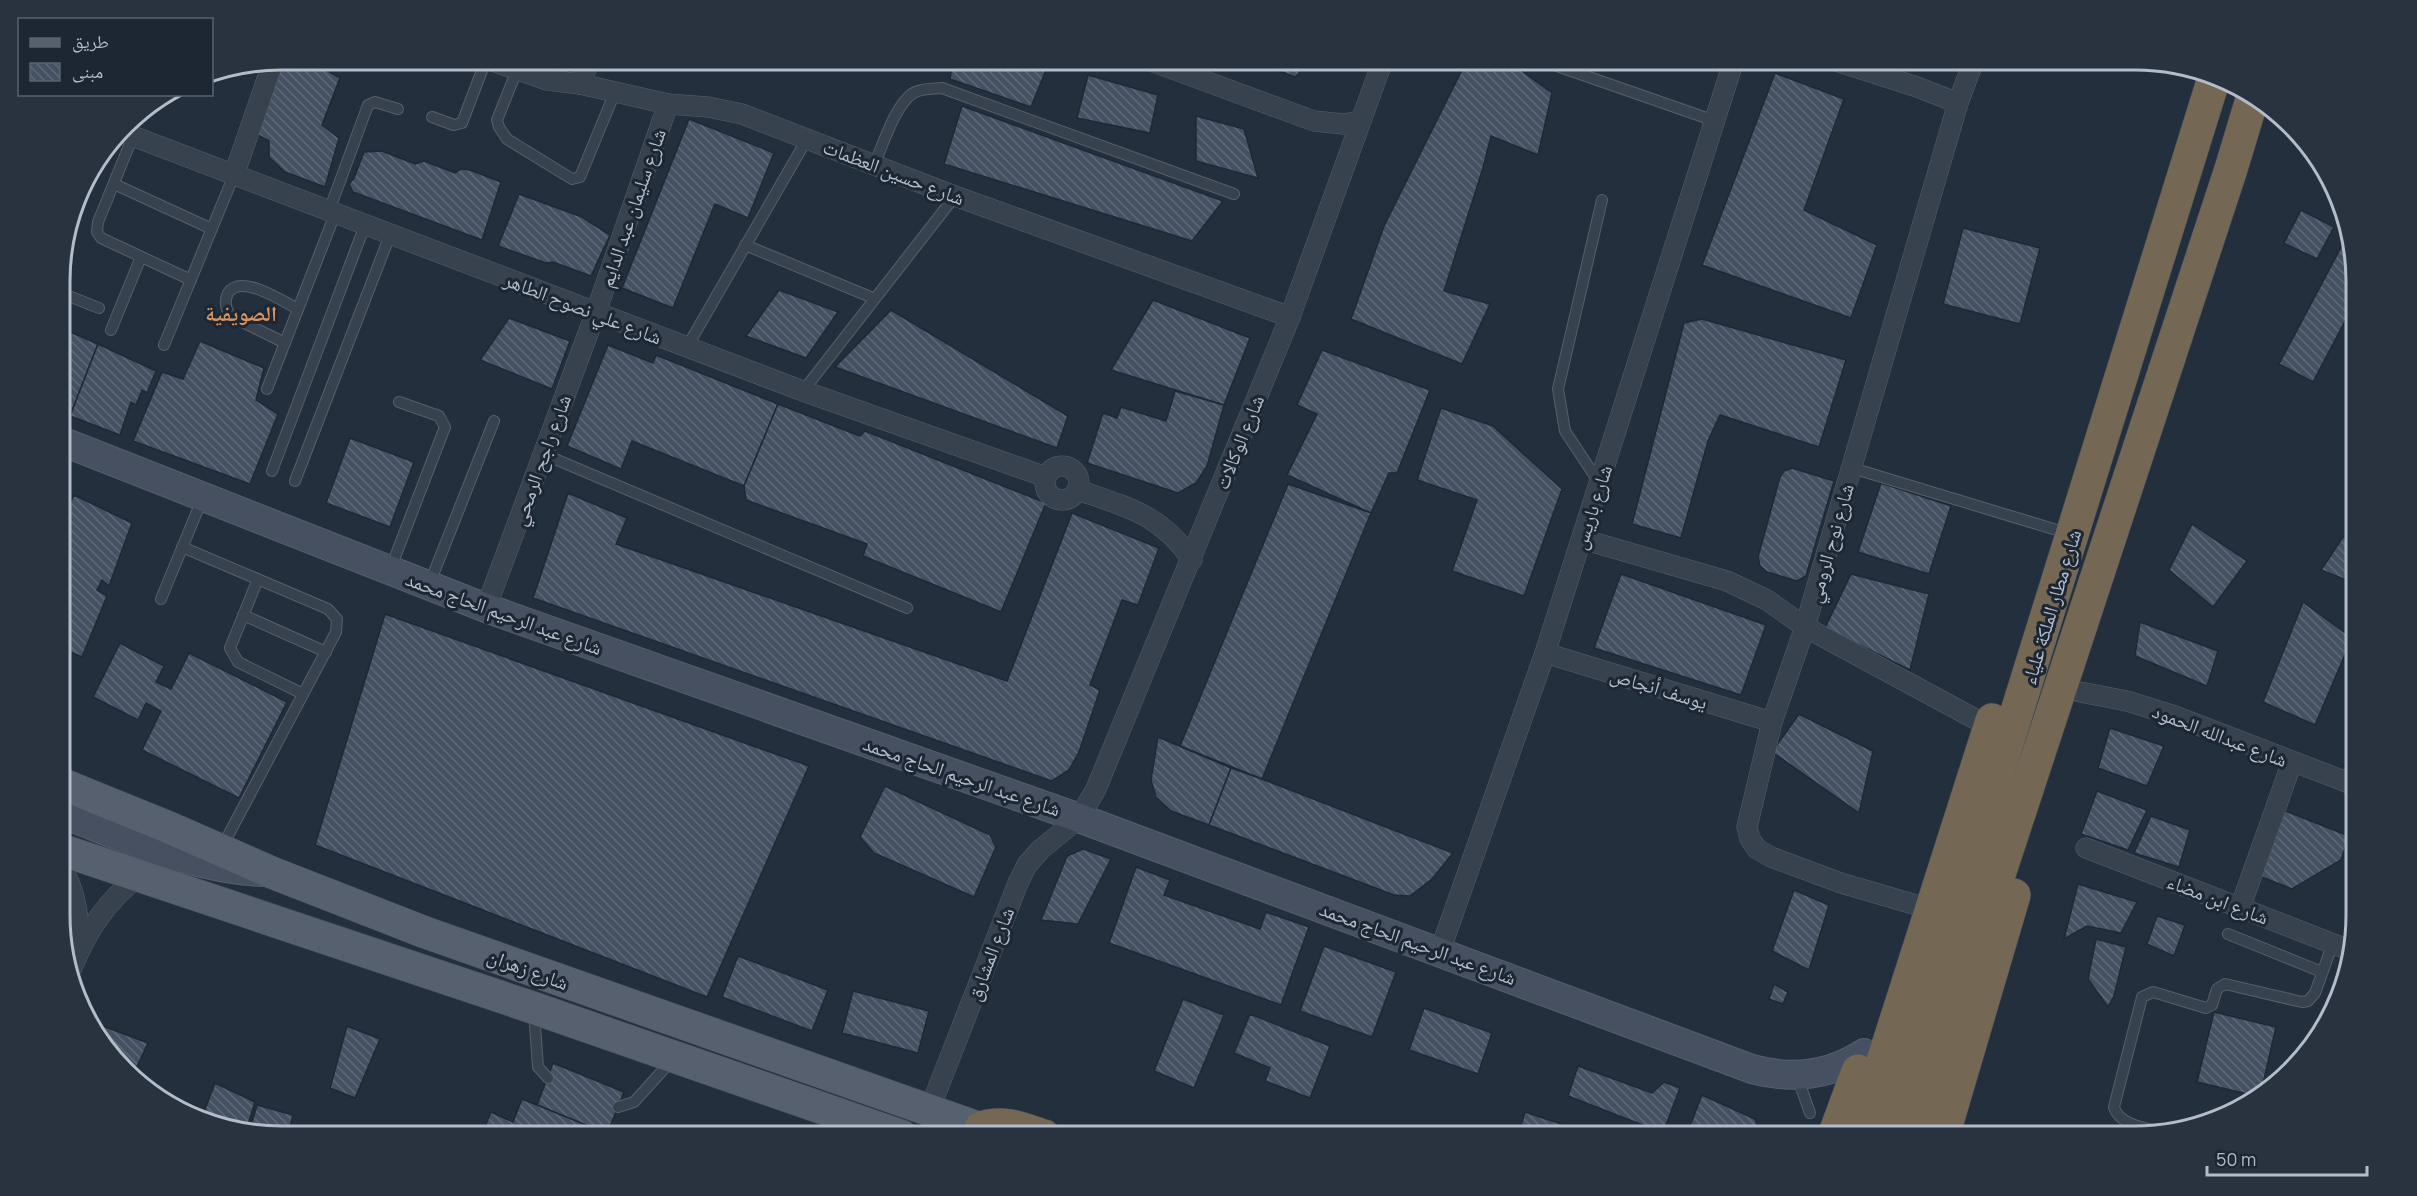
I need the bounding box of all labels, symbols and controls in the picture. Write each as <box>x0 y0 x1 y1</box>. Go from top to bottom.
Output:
legend <box>18 18 213 96</box>
text: طريق <box>72 29 109 53</box>
text: مبنى <box>72 59 103 83</box>
street label: شارع سليمان عبد الدايم <box>592 125 673 291</box>
street label: شارع حسين العظمات <box>819 133 969 211</box>
street label: شارع علي نصوح الطاهر <box>498 265 666 353</box>
district label: الصويفية <box>205 299 277 327</box>
street label: شارع راجح الرمحي <box>505 391 580 530</box>
street label: شارع الوكالات <box>1208 391 1270 493</box>
street label: شارع باريس <box>1566 461 1618 553</box>
street label: شارع نوح الرومي <box>1800 480 1863 607</box>
street label: شارع مطار الملكة علياء <box>2015 526 2087 688</box>
street label: شارع عبد الرحيم الحاج محمد <box>402 565 606 662</box>
street label: يوسف أنجاص <box>1607 660 1711 716</box>
street label: شارع عبدالله الحمود <box>2149 697 2291 773</box>
street label: شارع عبد الرحيم الحاج محمد <box>859 729 1064 823</box>
street label: شارع ابن مضاء <box>2163 867 2273 931</box>
street label: شارع عبد الرحيم الحاج محمد <box>1316 895 1520 992</box>
street label: شارع المشارق <box>960 903 1020 1005</box>
street label: شارع زهران <box>484 942 572 996</box>
scale bar <box>2207 1139 2368 1177</box>
text: 50 m <box>2216 1147 2256 1171</box>

